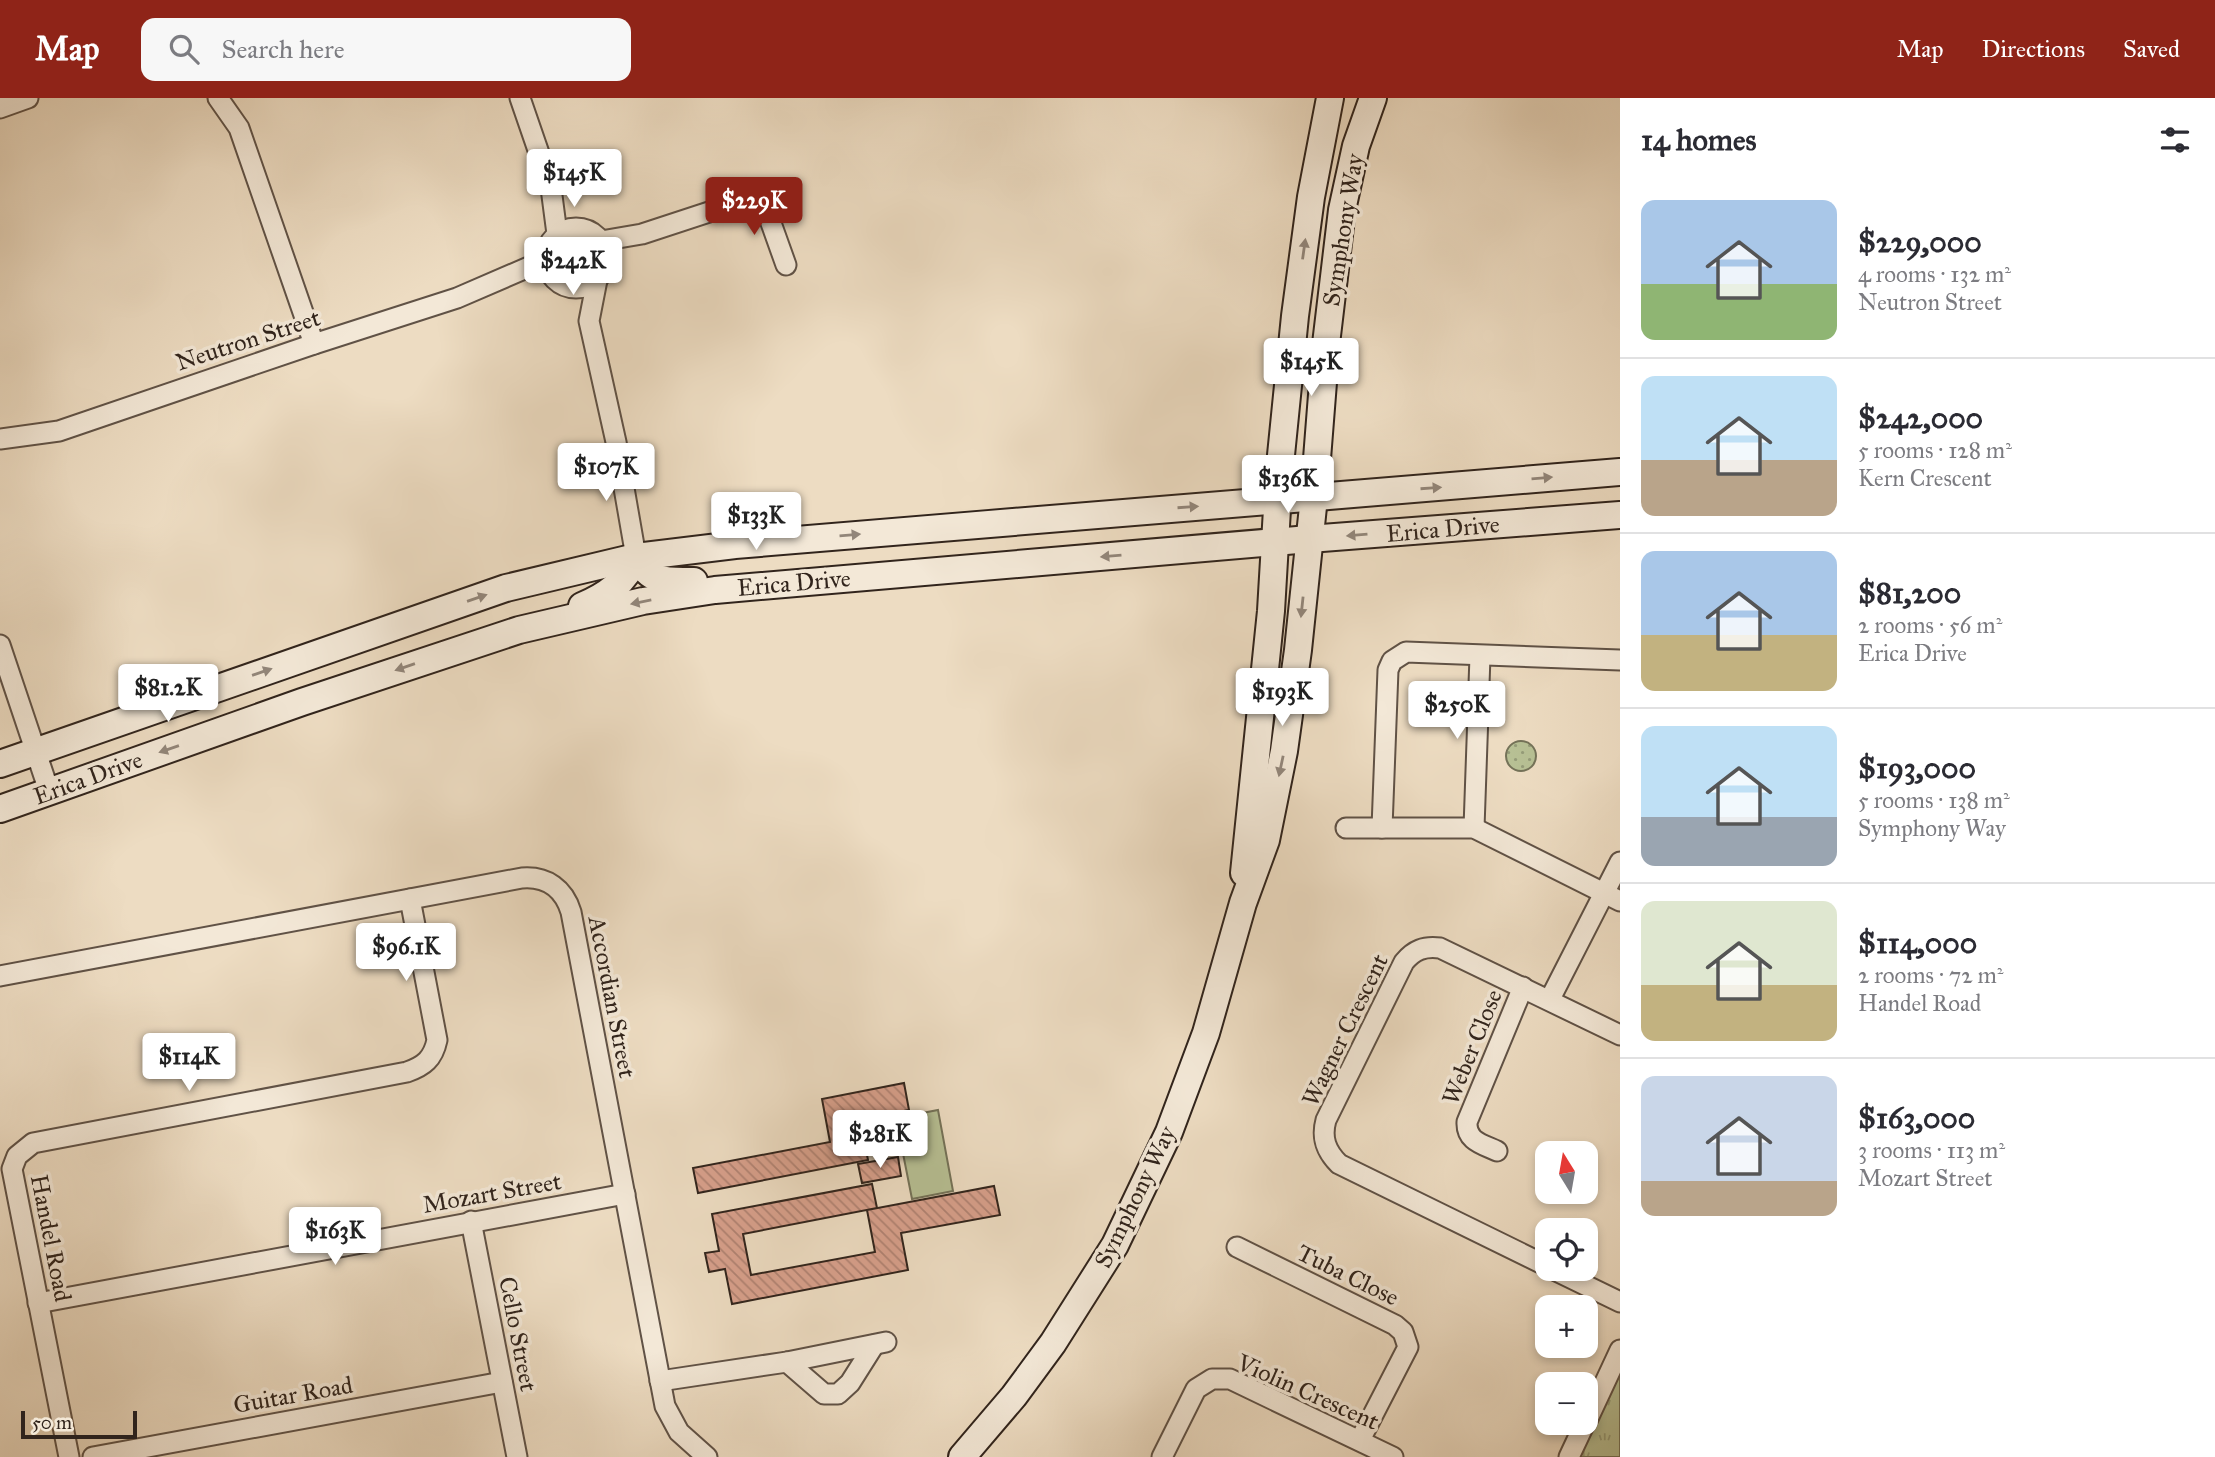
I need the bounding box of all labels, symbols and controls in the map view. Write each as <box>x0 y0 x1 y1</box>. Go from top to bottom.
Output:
search box <box>141 18 631 81</box>
text: Map <box>35 29 99 69</box>
icon: search <box>165 30 203 68</box>
text: Search here <box>221 33 345 65</box>
text: Map <box>1897 34 1944 64</box>
text: Directions <box>1982 34 2085 64</box>
text: Saved <box>2123 34 2180 64</box>
icon: filters <box>2156 121 2194 159</box>
text: 14 homes <box>1641 122 1756 158</box>
pin: $145K <box>525 150 623 209</box>
street label: Symphony Way <box>1316 151 1370 308</box>
text: $145K <box>543 158 605 186</box>
pin: $229K <box>705 178 803 237</box>
text: $229K <box>721 186 787 214</box>
text: $229,000 <box>1858 224 1982 260</box>
icon: home <box>1697 228 1781 312</box>
pin: $242K <box>524 238 622 297</box>
one-way arrow <box>1299 238 1310 260</box>
text: $242K <box>540 246 606 274</box>
text: 4 rooms · 132 m² <box>1858 260 2011 288</box>
text: Neutron Street <box>1858 288 2002 316</box>
street label: Neutron Street <box>172 302 325 377</box>
pin: $145K <box>1262 338 1360 398</box>
text: $145K <box>1280 347 1342 375</box>
text: $242,000 <box>1858 400 1983 436</box>
icon: home <box>1697 404 1781 488</box>
text: 5 rooms · 128 m² <box>1858 436 2012 464</box>
pin: $107K <box>557 444 655 503</box>
text: $107K <box>574 452 638 480</box>
pin: $136K <box>1239 456 1337 515</box>
text: $136K <box>1258 464 1318 492</box>
text: Kern Crescent <box>1858 464 1992 492</box>
one-way arrow <box>1531 472 1553 483</box>
one-way arrow <box>1420 482 1442 493</box>
pin: $133K <box>707 492 805 552</box>
text: $133K <box>727 501 785 529</box>
one-way arrow <box>1178 502 1200 513</box>
street label: Erica Drive <box>1385 509 1501 549</box>
one-way arrow <box>839 529 861 540</box>
one-way arrow <box>1346 530 1368 541</box>
one-way arrow <box>1100 551 1122 562</box>
street label: Erica Drive <box>736 563 852 603</box>
text: $81,200 <box>1858 575 1961 611</box>
icon: home <box>1697 579 1781 663</box>
one-way arrow <box>466 592 487 603</box>
one-way arrow <box>630 596 652 607</box>
one-way arrow <box>1296 596 1307 618</box>
text: 2 rooms · 56 m² <box>1858 611 2002 639</box>
text: Erica Drive <box>1858 639 1967 667</box>
one-way arrow <box>394 662 415 673</box>
pin: $81.2K <box>111 664 225 724</box>
one-way arrow <box>251 666 272 677</box>
pin: $193K <box>1233 668 1331 728</box>
text: $81.2K <box>134 673 202 701</box>
text: $193K <box>1252 677 1312 705</box>
pin: $250K <box>1408 682 1506 741</box>
text: $250K <box>1424 690 1490 718</box>
street label: Erica Drive <box>29 744 147 812</box>
one-way arrow <box>158 744 179 755</box>
text: $193,000 <box>1858 750 1976 786</box>
icon: home <box>1697 754 1781 838</box>
one-way arrow <box>1276 755 1287 777</box>
text: 5 rooms · 138 m² <box>1858 786 2010 814</box>
text: Symphony Way <box>1858 814 2006 842</box>
street label: Accordian Street <box>581 913 642 1081</box>
pin: $96.1K <box>349 924 463 983</box>
text: $114,000 <box>1858 925 1977 961</box>
icon: home <box>1697 929 1781 1013</box>
text: $96.1K <box>372 932 440 960</box>
street label: Wagner Crescent <box>1295 949 1395 1111</box>
text: 2 rooms · 72 m² <box>1858 961 2003 989</box>
street label: Weber Close <box>1435 985 1509 1109</box>
text: Handel Road <box>1858 989 1981 1017</box>
pin: $114K <box>140 1034 238 1093</box>
text: $114K <box>158 1042 220 1070</box>
text: $163,000 <box>1858 1100 1975 1136</box>
icon: home <box>1697 1104 1781 1188</box>
pin: $281K <box>831 1110 929 1170</box>
text: $281K <box>849 1119 911 1147</box>
street label: Symphony Way <box>1088 1121 1183 1273</box>
text: 3 rooms · 113 m² <box>1858 1136 2005 1164</box>
north arrow <box>1535 1141 1598 1204</box>
map controls <box>1535 1141 1598 1435</box>
text: Mozart Street <box>1858 1164 1992 1192</box>
street label: Mozart Street <box>420 1166 564 1220</box>
street label: Handel Road <box>24 1172 78 1304</box>
pin: $163K <box>286 1208 384 1267</box>
text: $163K <box>305 1216 365 1244</box>
button: locate <box>1535 1218 1598 1281</box>
street label: Tuba Close <box>1292 1237 1404 1313</box>
street label: Cello Street <box>492 1274 544 1394</box>
button: + <box>1535 1295 1598 1358</box>
street label: Violin Crescent <box>1232 1347 1384 1437</box>
street label: Guitar Road <box>231 1370 355 1420</box>
button: − <box>1535 1372 1598 1435</box>
scale bar <box>21 1408 136 1440</box>
text: 50 m <box>32 1411 72 1434</box>

